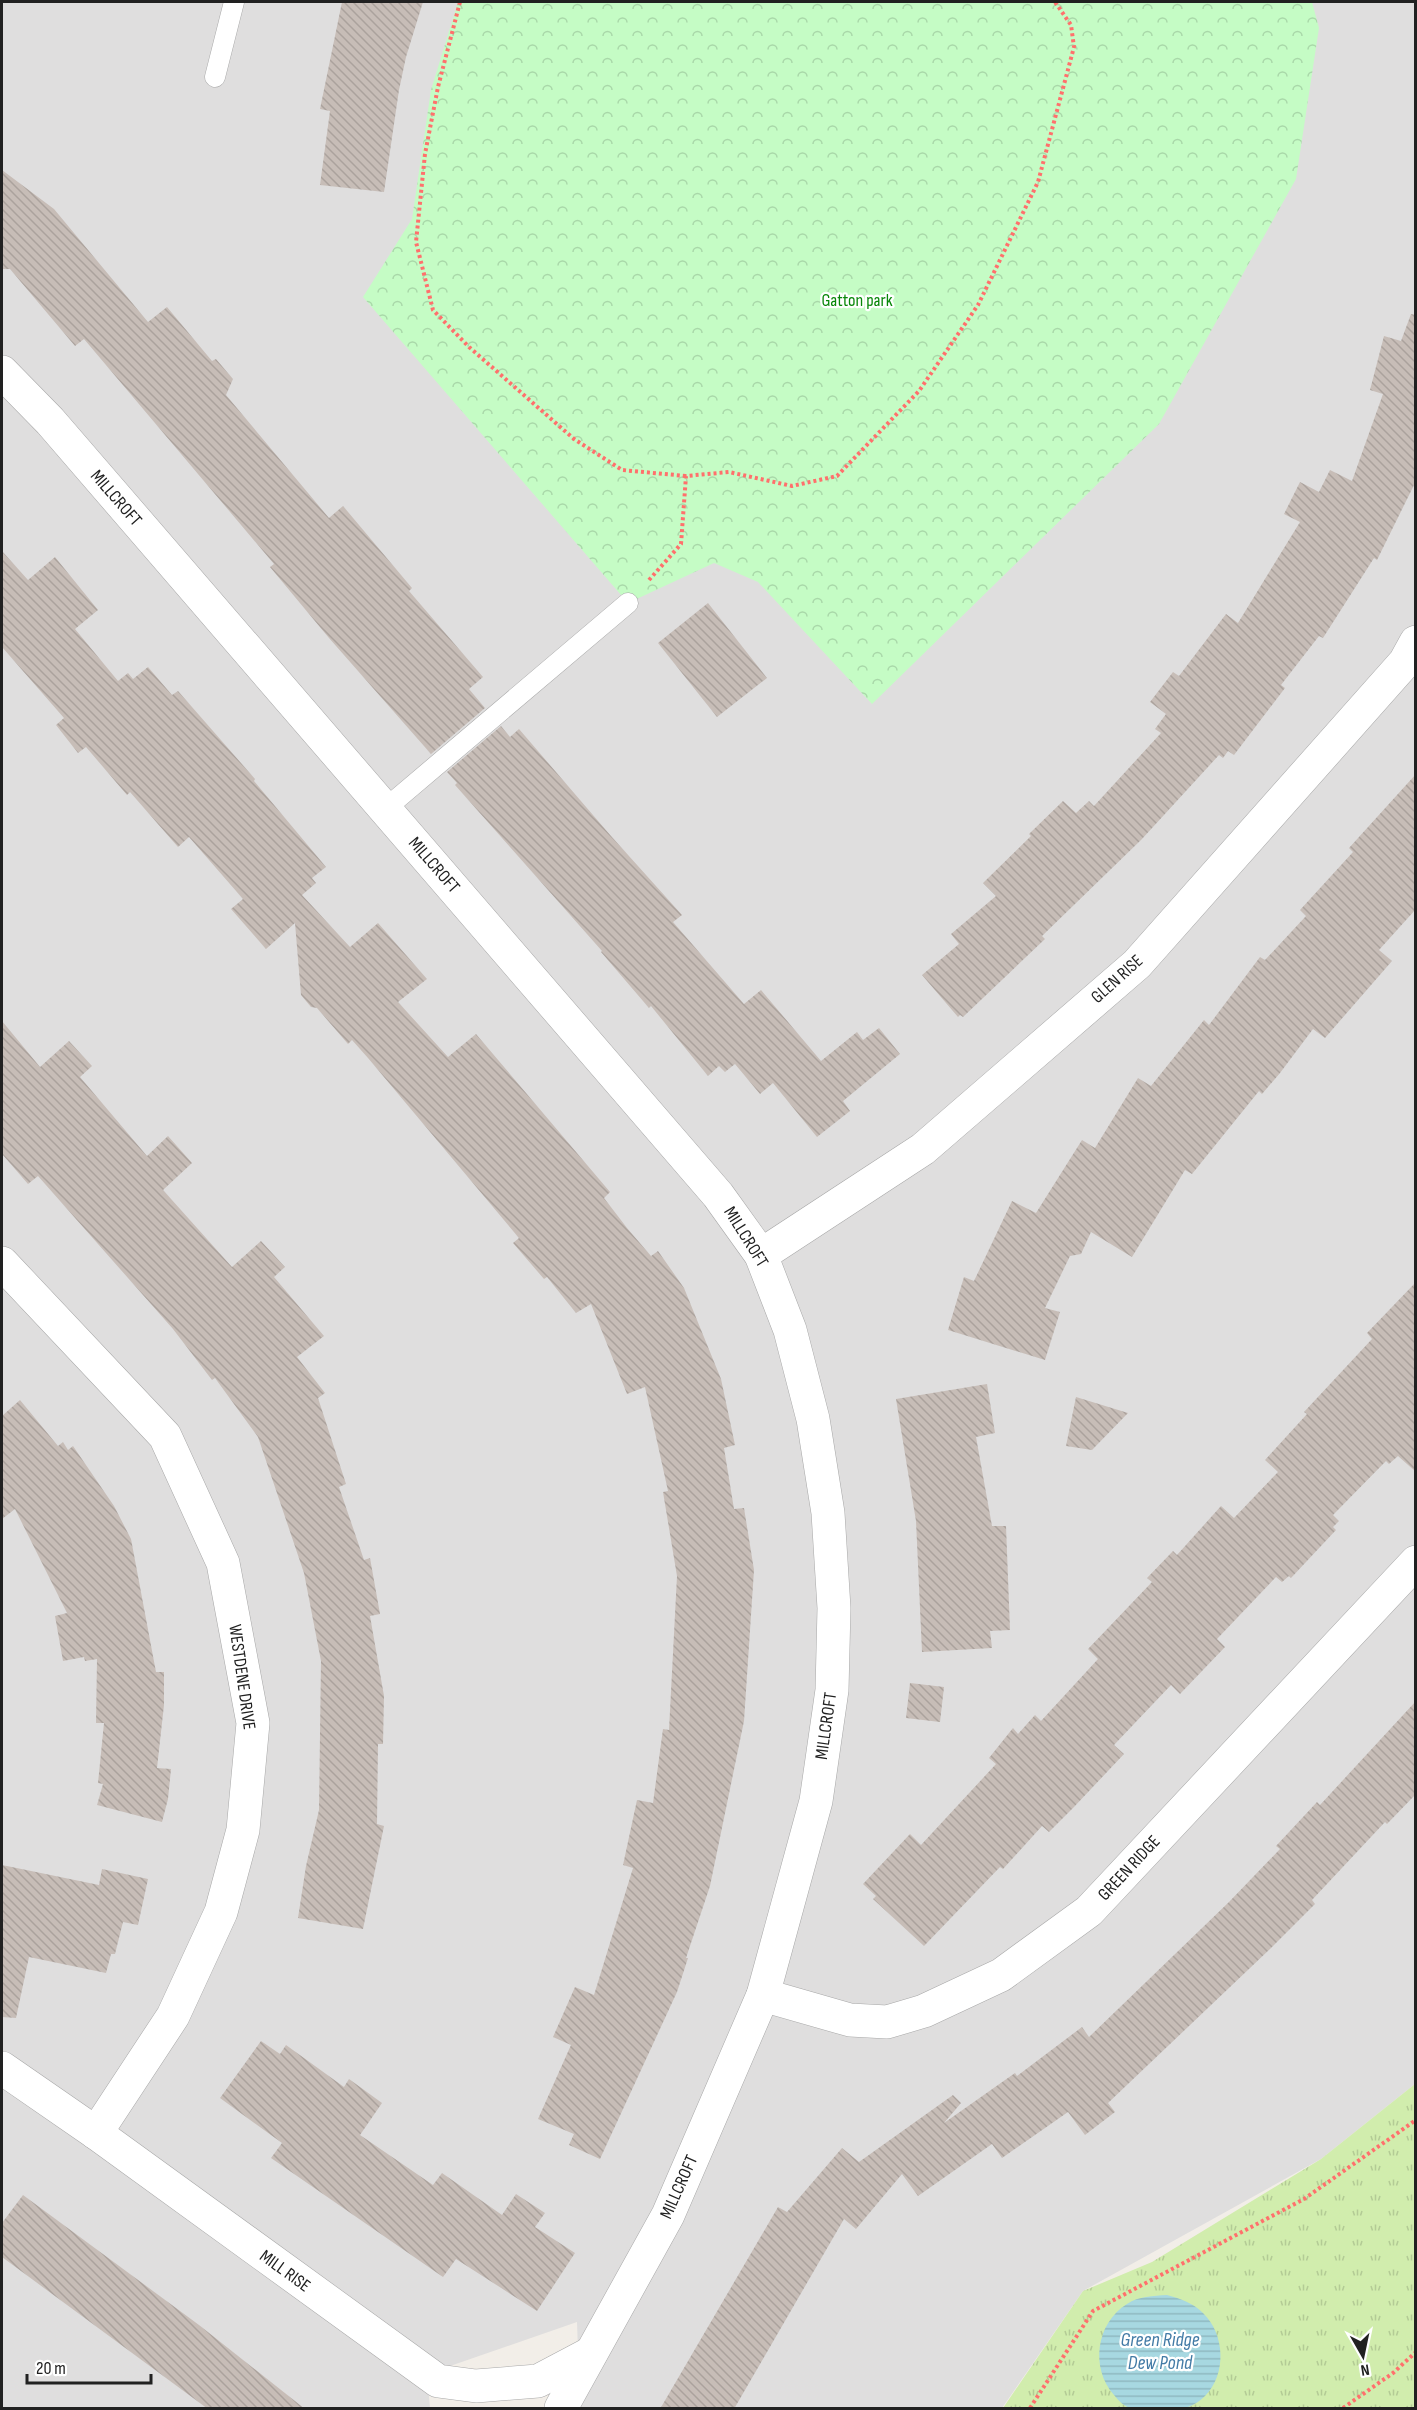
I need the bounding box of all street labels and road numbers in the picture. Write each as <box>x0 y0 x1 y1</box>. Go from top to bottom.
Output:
street label: MILLCROFT <box>86 466 146 530</box>
street label: MILLCROFT <box>404 833 464 897</box>
street label: GLEN RISE <box>1087 950 1147 1008</box>
street label: MILLCROFT <box>719 1203 773 1271</box>
street label: WESTDENE DRIVE <box>224 1623 260 1731</box>
street label: MILLCROFT <box>811 1691 841 1761</box>
street label: GREEN RIDGE <box>1094 1831 1164 1905</box>
street label: MILLCROFT <box>656 2152 702 2222</box>
street label: MILL RISE <box>256 2246 314 2296</box>

